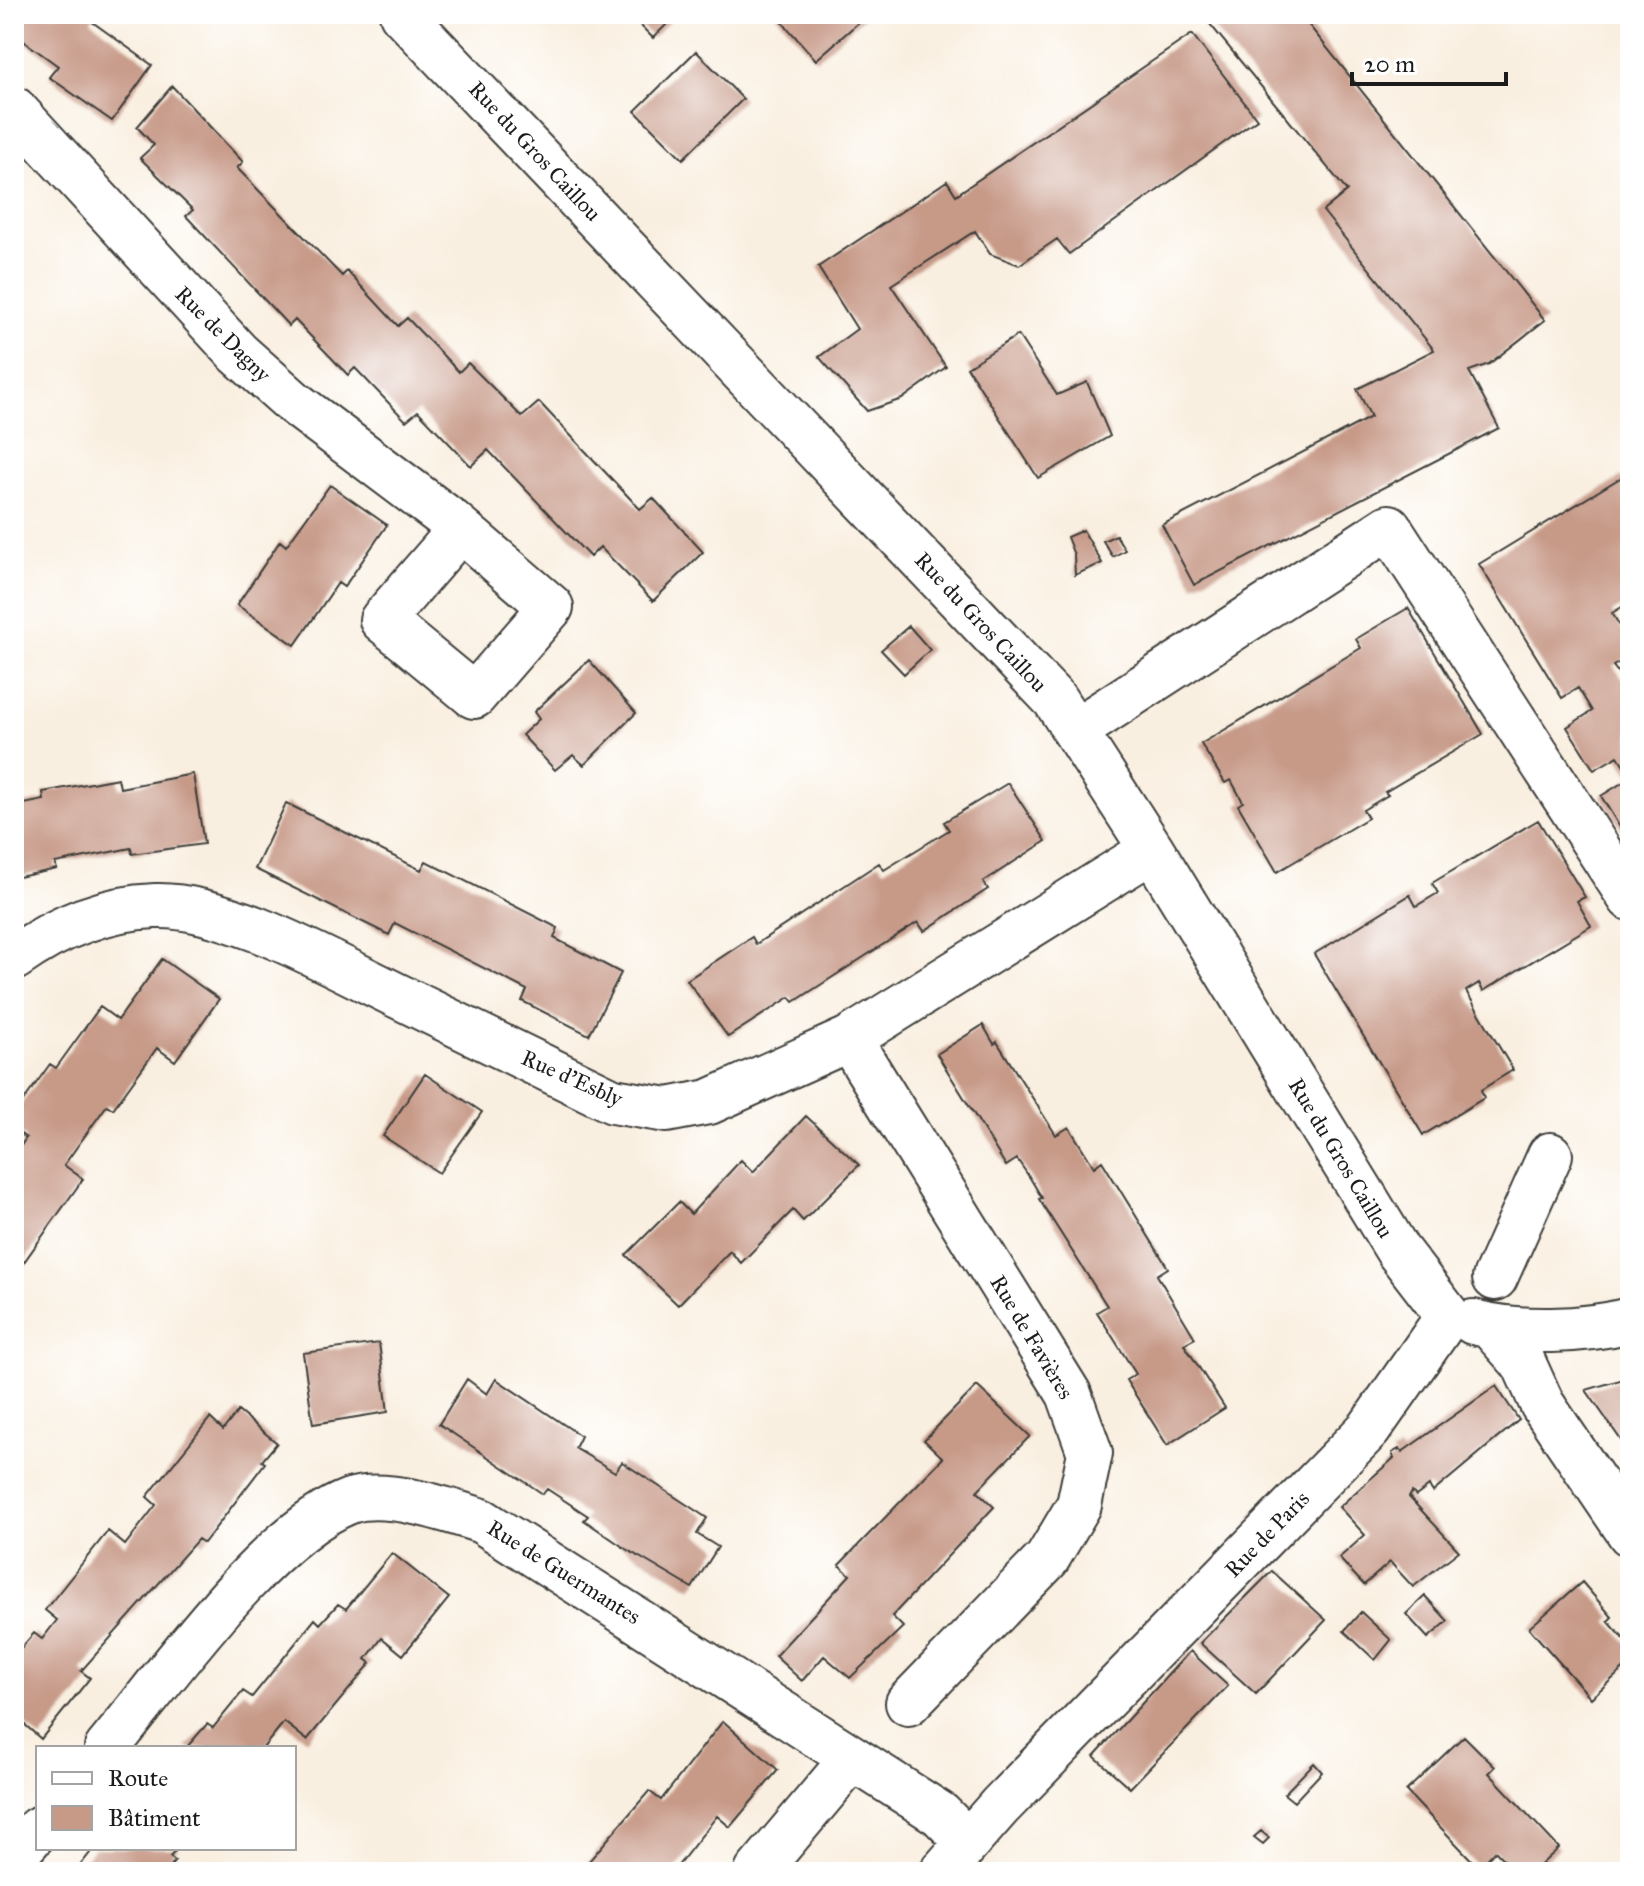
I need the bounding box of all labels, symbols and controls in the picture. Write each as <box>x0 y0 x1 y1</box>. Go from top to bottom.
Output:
scale bar <box>1352 36 1506 86</box>
text: 20 m <box>1364 49 1415 79</box>
street label: Rue du Gros Caillou <box>463 75 607 227</box>
street label: Rue de Dagny <box>169 280 277 388</box>
street label: Rue du Gros Caillou <box>909 546 1053 698</box>
street label: Rue d'Esbly <box>517 1044 627 1113</box>
street label: Rue du Gros Caillou <box>1283 1073 1400 1243</box>
street label: Rue de Favières <box>984 1270 1080 1404</box>
street label: Rue de Paris <box>1219 1485 1315 1583</box>
street label: Rue de Guermantes <box>482 1514 646 1630</box>
legend <box>36 1746 296 1850</box>
text: Route <box>108 1763 168 1793</box>
text: Bâtiment <box>108 1803 201 1833</box>

